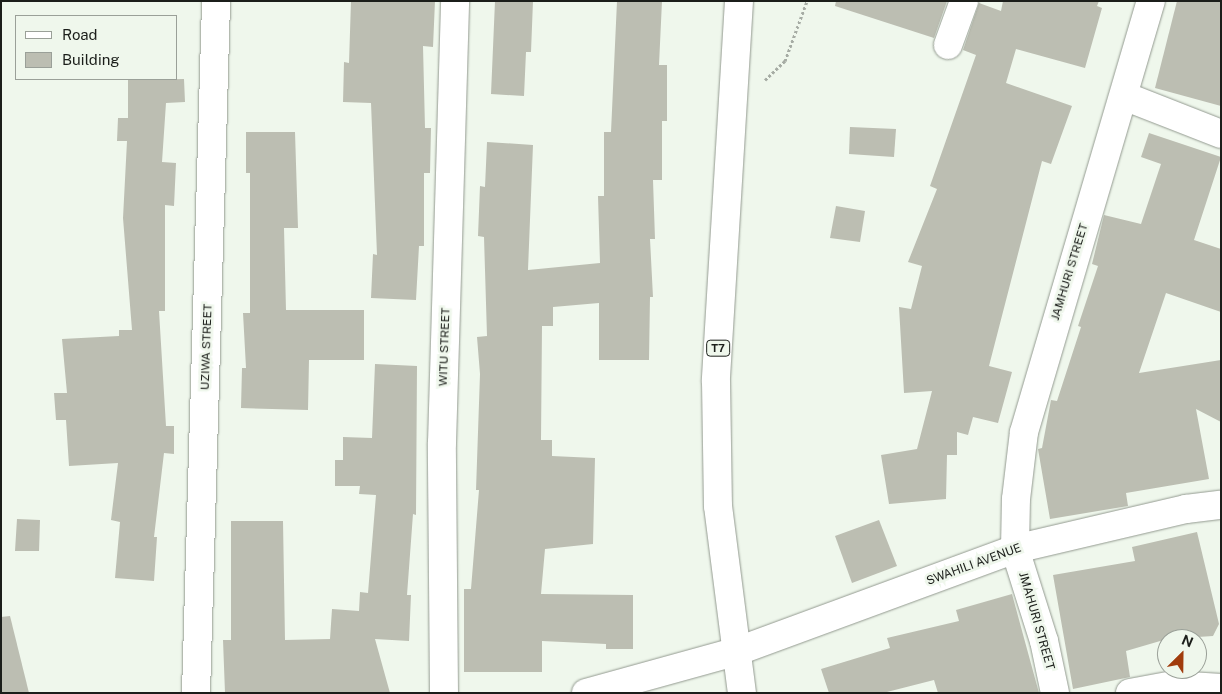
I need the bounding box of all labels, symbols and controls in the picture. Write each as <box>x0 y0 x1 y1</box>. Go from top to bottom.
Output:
legend <box>15 15 178 80</box>
text: Road <box>62 26 98 43</box>
text: Building <box>62 51 120 68</box>
street label: JAMHURI STREET <box>1048 222 1092 322</box>
street label: UZIWA STREET <box>198 304 216 390</box>
street label: WITU STREET <box>436 307 454 387</box>
road number: T7 <box>706 339 730 356</box>
street label: SWAHILI AVENUE <box>925 541 1023 589</box>
street label: JMAHURI STREET <box>1015 570 1057 672</box>
north arrow <box>1157 629 1207 679</box>
text: N <box>1179 632 1196 651</box>

